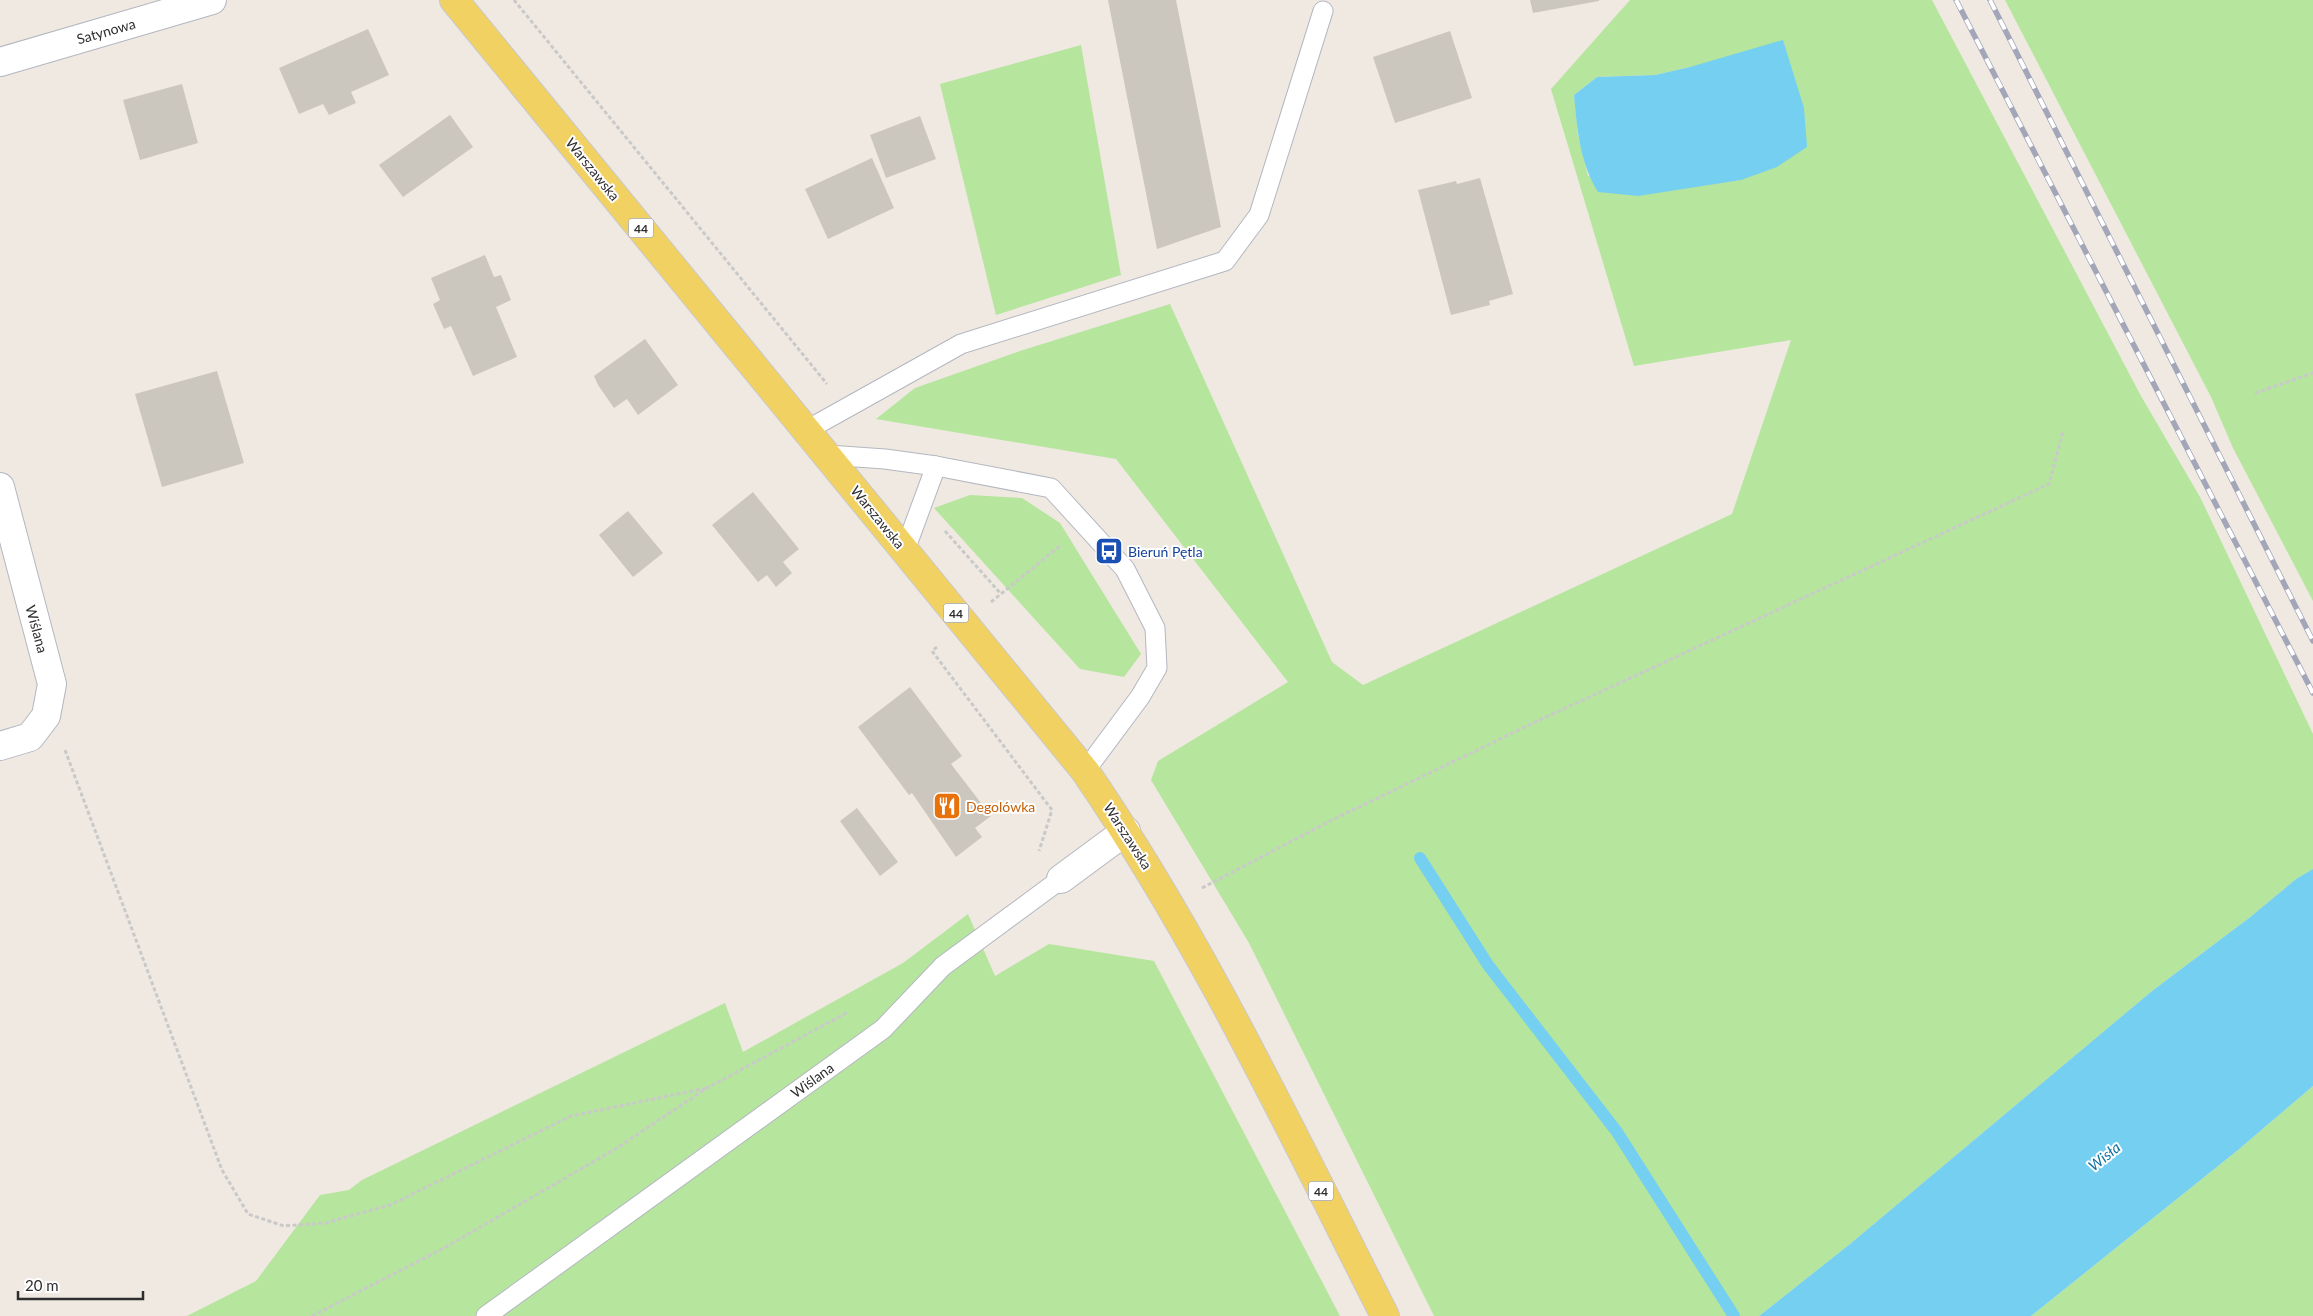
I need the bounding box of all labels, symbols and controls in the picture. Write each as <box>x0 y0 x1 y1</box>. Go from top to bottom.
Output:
street label: Satynowa <box>75 15 137 47</box>
street label: Warszawska <box>562 134 624 204</box>
road number: 44 <box>628 218 654 238</box>
street label: Warszawska <box>847 482 909 552</box>
bus stop icon: Bieruń Pętla <box>1094 536 1124 566</box>
place label: Bieruń Pętla <box>1128 543 1203 560</box>
street label: Wiślana <box>22 603 52 655</box>
road number: 44 <box>944 604 968 622</box>
restaurant icon: Degolówka <box>932 791 962 821</box>
place label: Degolówka <box>966 798 1035 815</box>
street label: Warszawska <box>1100 799 1156 873</box>
street label: Wiślana <box>787 1059 837 1101</box>
water label: Wisła <box>2084 1138 2124 1174</box>
road number: 44 <box>1308 1182 1334 1200</box>
scale bar <box>18 1268 142 1300</box>
text: 20 m <box>25 1276 59 1294</box>

